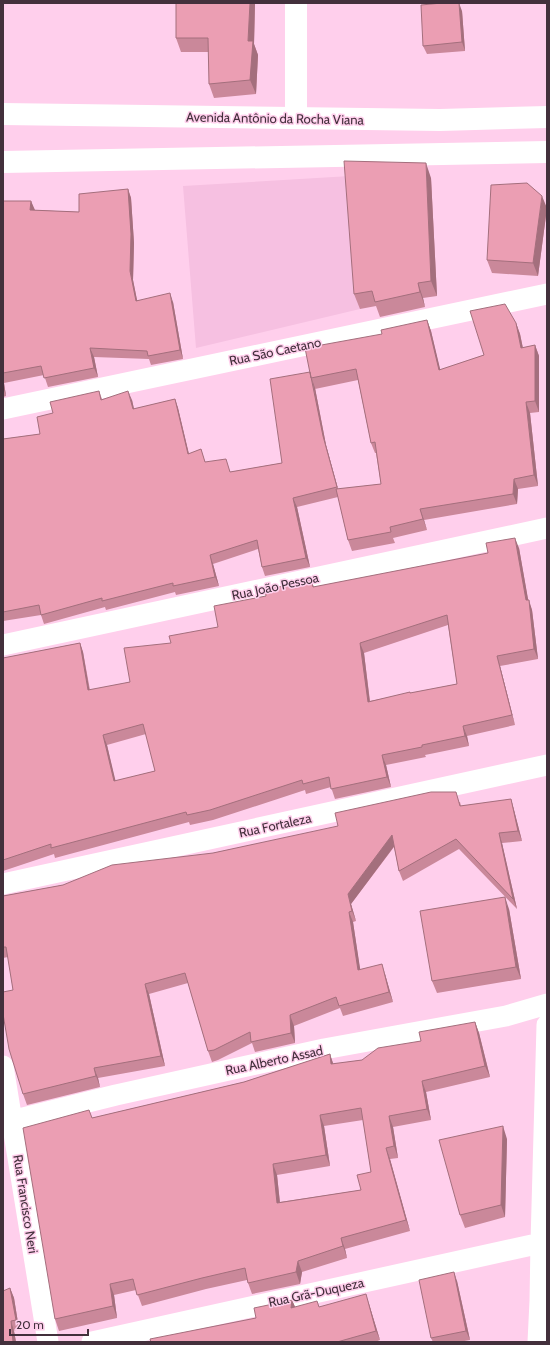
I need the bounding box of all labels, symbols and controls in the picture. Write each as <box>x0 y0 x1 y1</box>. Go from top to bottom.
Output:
street label: Avenida Antônio da Rocha Viana <box>186 108 365 128</box>
street label: Rua São Caetano <box>228 333 322 369</box>
street label: Rua João Pessoa <box>230 569 321 603</box>
street label: Rua Fortaleza <box>237 809 313 840</box>
street label: Rua Alberto Assad <box>224 1042 324 1078</box>
street label: Rua Francisco Neri <box>10 1153 42 1255</box>
street label: Rua Grã-Duqueza <box>267 1274 366 1310</box>
scale bar <box>10 1311 88 1337</box>
text: 20 m <box>16 1317 44 1332</box>

